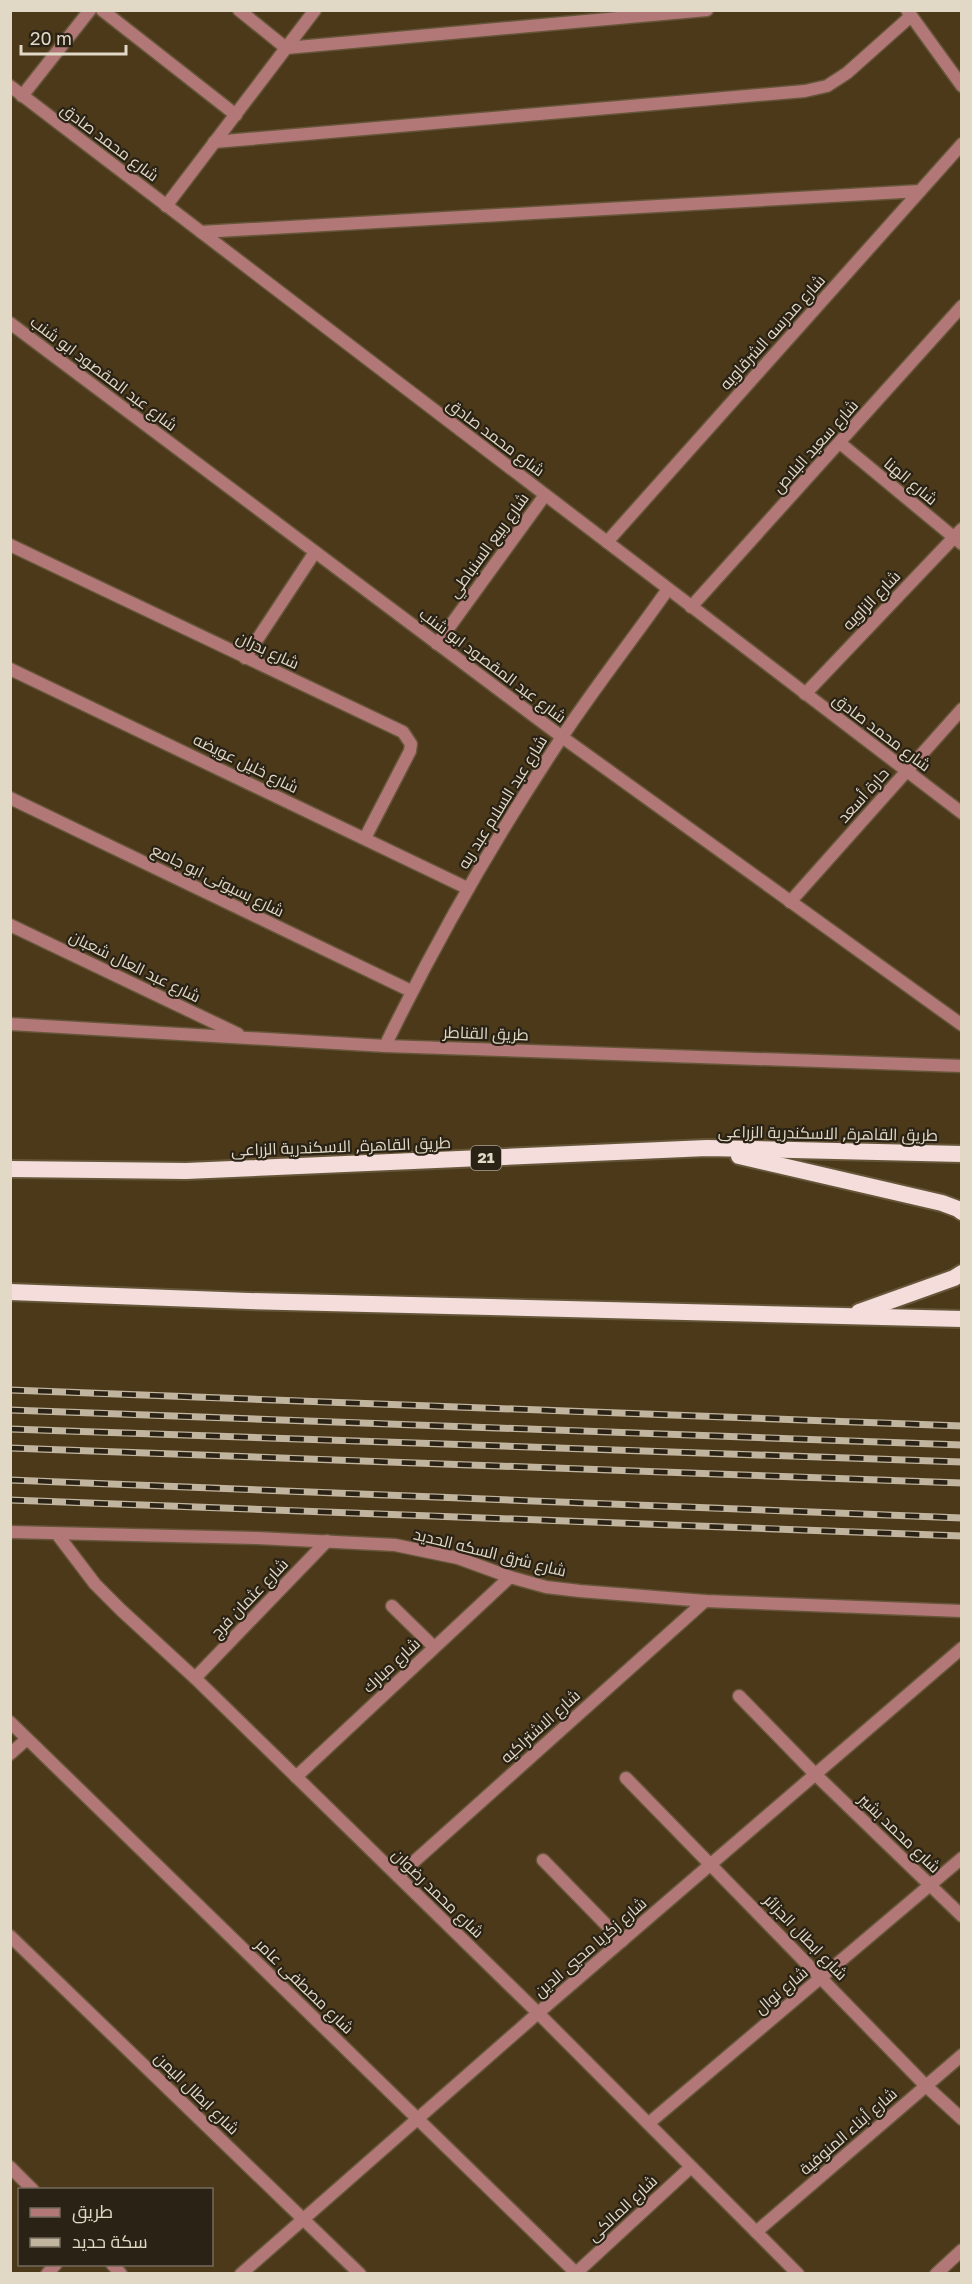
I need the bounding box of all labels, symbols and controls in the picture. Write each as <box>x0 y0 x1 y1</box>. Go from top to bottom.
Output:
scale bar <box>21 18 126 56</box>
text: 20 m <box>30 27 72 49</box>
street label: شارع محمد صادق <box>56 99 163 187</box>
street label: شارع مدرسه الشرقاويه <box>715 270 830 395</box>
street label: شارع عبد المقصود ابو شنب <box>25 311 181 436</box>
street label: شارع محمد صادق <box>442 394 549 482</box>
street label: شارع سعيد البلاص <box>768 395 864 498</box>
street label: شارع الهنا <box>879 453 942 511</box>
street label: شارع ربيع السنباطي <box>443 489 536 604</box>
street label: شارع الزاويه <box>838 566 906 635</box>
street label: شارع عبد المقصود ابو شنب <box>414 603 570 728</box>
street label: شارع بدران <box>233 627 303 675</box>
street label: شارع محمد صادق <box>828 689 935 777</box>
street label: شارع خليل عويضه <box>189 729 302 799</box>
street label: شارع عبد السلام عبد ربه <box>453 732 553 873</box>
street label: حارة أسعد <box>833 763 893 827</box>
street label: شارع بسيونى ابو جامع <box>147 839 288 923</box>
street label: شارع عبد العال شعبان <box>65 926 204 1008</box>
street label: طريق القناطر <box>442 1021 529 1045</box>
street label: طريق القاهرة, الاسكندرية الزراعى <box>718 1121 938 1146</box>
street label: طريق القاهرة, الاسكندرية الزراعى <box>231 1132 451 1161</box>
road number: 21 <box>471 1146 501 1170</box>
street label: شارع شرق السكه الحديد <box>411 1523 568 1583</box>
street label: شارع عثمان فرج <box>206 1554 293 1643</box>
street label: شارع مبارك <box>358 1633 425 1698</box>
street label: شارع الاشتراكيه <box>496 1685 585 1769</box>
street label: شارع محمد بشير <box>853 1788 945 1878</box>
street label: شارع محمد رضوان <box>387 1844 488 1943</box>
street label: شارع ابطال الجزائر <box>758 1889 852 1985</box>
street label: شارع زكريا محيي الدين <box>530 1893 652 2003</box>
street label: شارع مصطفى عامر <box>250 1933 358 2039</box>
street label: شارع نوال <box>750 1962 813 2020</box>
street label: شارع ابطال اليمن <box>149 2047 244 2140</box>
street label: شارع أبناء المنوفية <box>795 2083 902 2180</box>
street label: شارع المالكى <box>583 2171 662 2247</box>
legend <box>18 2188 213 2266</box>
text: طريق <box>72 2200 113 2224</box>
text: سكة حديد <box>72 2230 148 2252</box>

